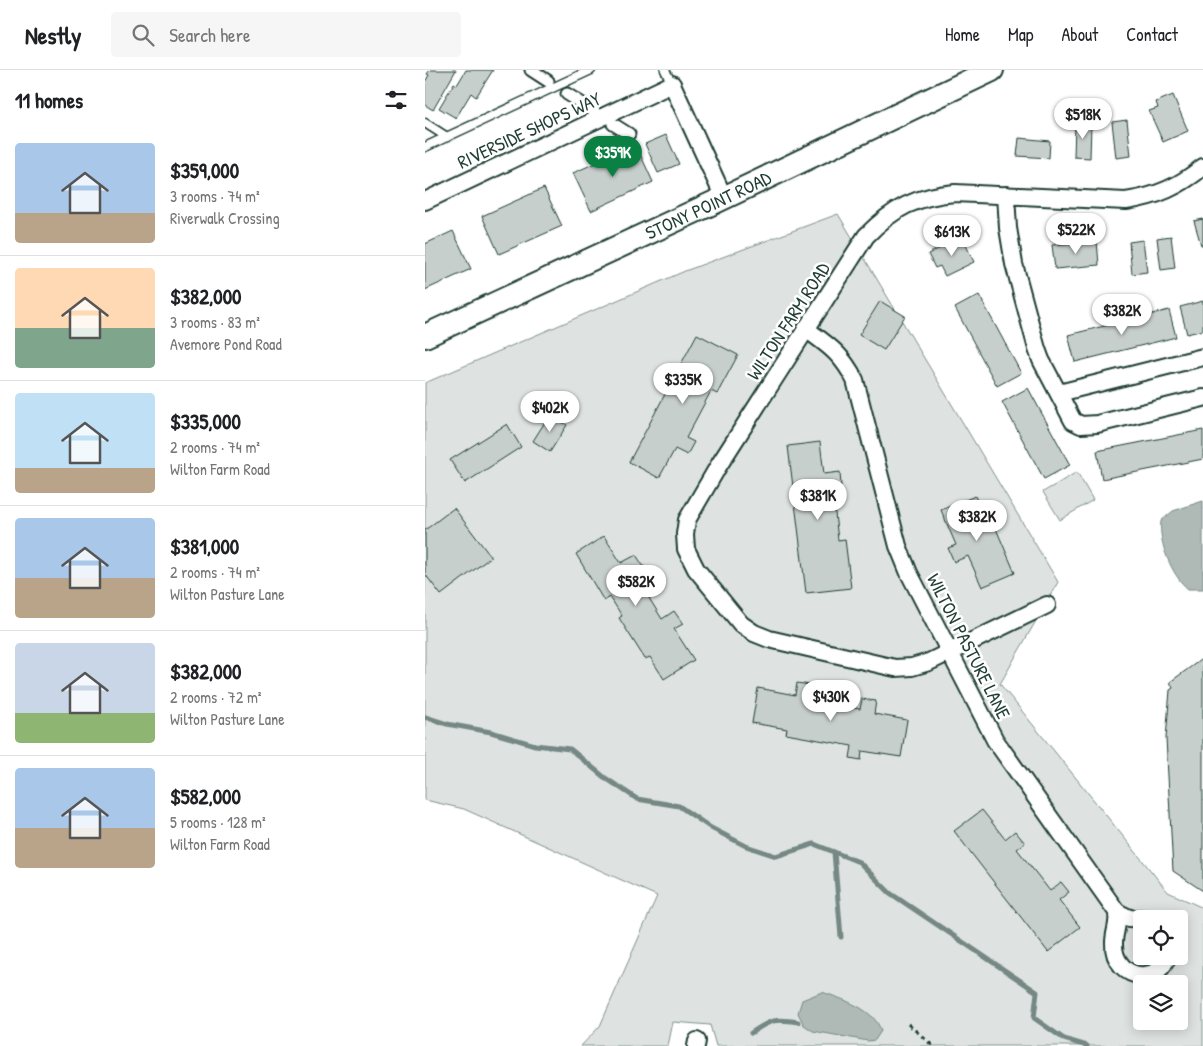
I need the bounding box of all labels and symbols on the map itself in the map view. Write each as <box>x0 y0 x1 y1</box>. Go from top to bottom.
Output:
street label: RIVERSIDE SHOPS WAY <box>453 85 606 175</box>
pin: $518K <box>1048 98 1118 140</box>
pin: $359K <box>578 136 648 178</box>
street label: STONY POINT ROAD <box>641 164 775 246</box>
pin: $522K <box>1041 212 1111 255</box>
pin: $613K <box>917 214 987 257</box>
street label: WILTON FARM ROAD <box>740 257 836 385</box>
pin: $382K <box>1087 294 1157 336</box>
pin: $335K <box>648 362 718 405</box>
pin: $402K <box>515 390 585 433</box>
pin: $381K <box>783 478 853 521</box>
pin: $382K <box>942 500 1012 542</box>
pin: $582K <box>601 564 671 607</box>
street label: WILTON PASTURE LANE <box>921 569 1017 724</box>
pin: $430K <box>796 680 866 722</box>

